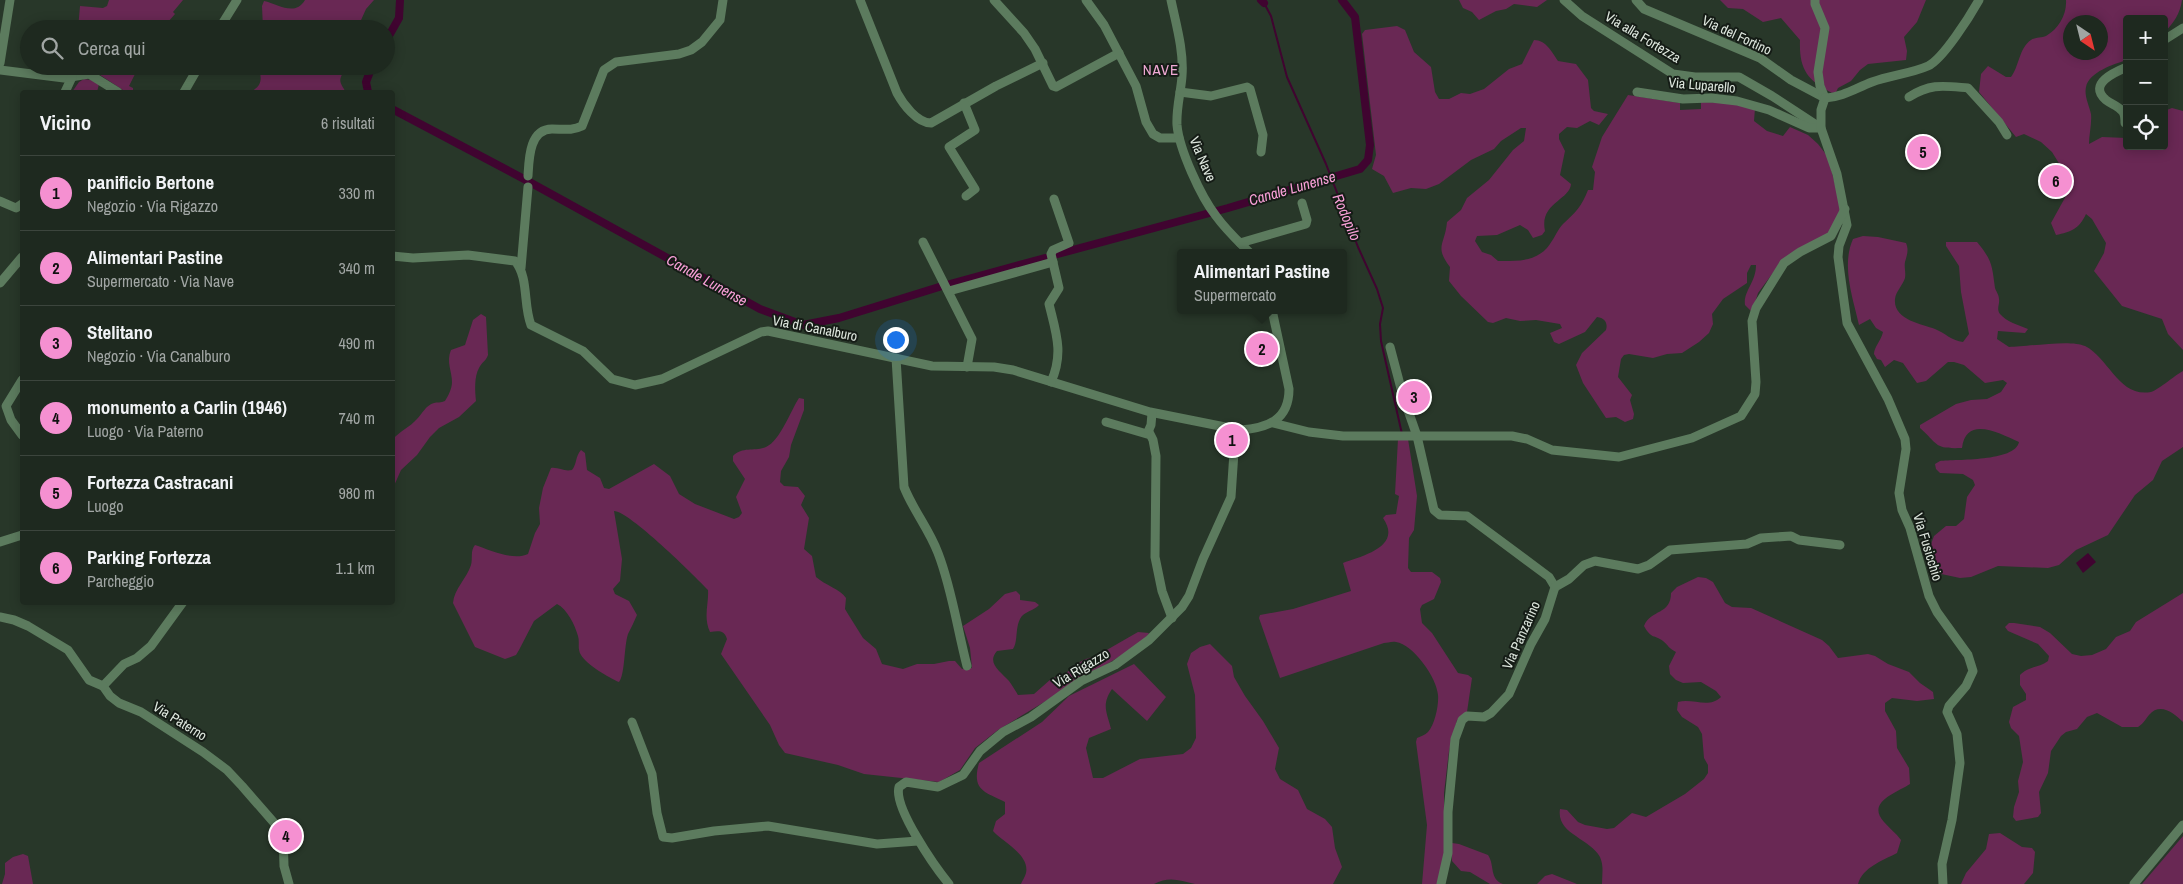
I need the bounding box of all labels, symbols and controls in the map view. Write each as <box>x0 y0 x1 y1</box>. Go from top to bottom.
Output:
street label: Via alla Fortezza <box>1602 7 1685 67</box>
street label: Via del Fortino <box>1699 11 1775 59</box>
north arrow <box>2063 15 2108 60</box>
map controls <box>2123 15 2168 150</box>
button: + <box>2123 15 2168 60</box>
search box <box>20 20 395 75</box>
icon: search <box>38 34 66 62</box>
text: Cerca qui <box>78 35 146 61</box>
district label: NAVE <box>1143 59 1179 80</box>
button: − <box>2123 60 2168 105</box>
street label: Via Luparello <box>1668 73 1736 97</box>
button: locate <box>2123 105 2168 150</box>
text: Vicino <box>40 108 91 137</box>
text: 6 risultati <box>321 112 375 134</box>
pin: 5 <box>1907 133 1939 171</box>
street label: Via Nave <box>1186 134 1220 184</box>
pin: 6 <box>2040 162 2072 200</box>
water label: Canale Lunense <box>1246 166 1338 210</box>
text: panificio Bertone <box>87 169 214 195</box>
text: 1 <box>52 182 60 204</box>
text: 330 m <box>339 182 375 204</box>
water label: Rodopilo <box>1328 190 1366 244</box>
text: Negozio · Via Rigazzo <box>87 195 218 217</box>
text: Alimentari Pastine <box>87 244 223 270</box>
water label: Canale Lunense <box>663 249 751 311</box>
popup <box>1177 249 1347 314</box>
text: 2 <box>52 257 60 279</box>
text: 340 m <box>339 257 375 279</box>
text: Alimentari Pastine <box>1194 258 1330 284</box>
text: Supermercato · Via Nave <box>87 270 234 292</box>
text: Supermercato <box>1194 284 1276 306</box>
street label: Via di Canalburo <box>771 311 859 345</box>
text: Stelitano <box>87 319 153 345</box>
your location <box>883 327 909 353</box>
pin: 2 <box>1246 330 1278 368</box>
text: 3 <box>52 332 60 354</box>
text: 490 m <box>339 332 375 354</box>
text: Negozio · Via Canalburo <box>87 345 230 367</box>
pin: 3 <box>1398 378 1430 416</box>
text: monumento a Carlin (1946) <box>87 394 287 420</box>
text: 4 <box>52 407 60 429</box>
text: 740 m <box>339 407 375 429</box>
text: Luogo · Via Paterno <box>87 420 204 442</box>
pin: 1 <box>1216 421 1248 459</box>
text: Fortezza Castracani <box>87 469 233 495</box>
text: 5 <box>52 482 60 504</box>
text: 980 m <box>339 482 375 504</box>
text: Luogo <box>87 495 123 517</box>
street label: Via Fusicchio <box>1909 511 1947 583</box>
text: Parking Fortezza <box>87 544 211 570</box>
text: 6 <box>52 557 60 579</box>
text: 1.1 km <box>336 557 375 579</box>
text: Parcheggio <box>87 570 154 592</box>
street label: Via Panzarino <box>1498 598 1544 672</box>
street label: Via Rigazzo <box>1050 644 1112 692</box>
street label: Via Paterno <box>150 697 210 745</box>
pin: 4 <box>270 817 302 855</box>

